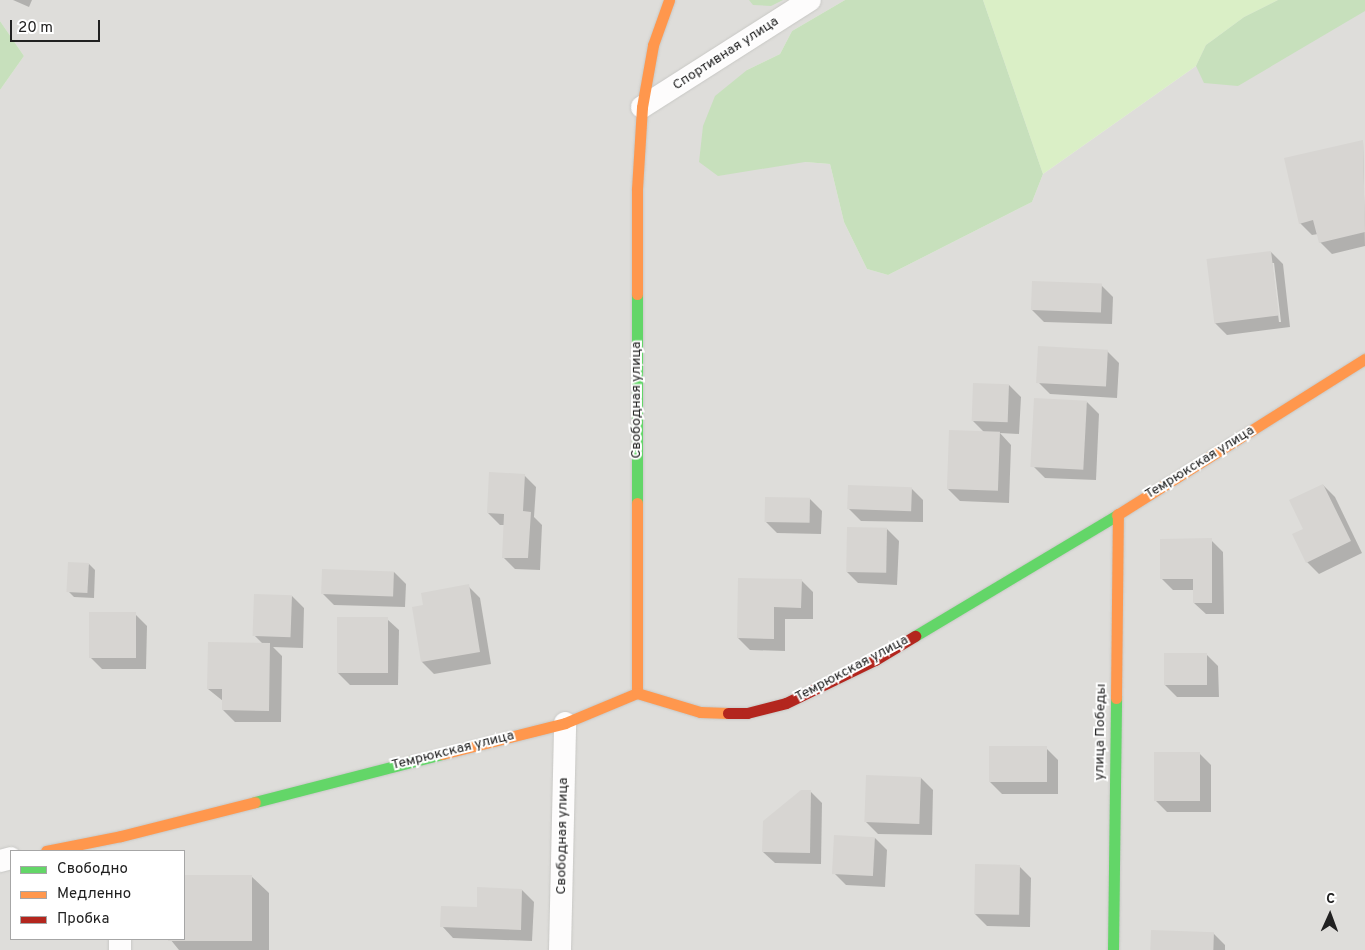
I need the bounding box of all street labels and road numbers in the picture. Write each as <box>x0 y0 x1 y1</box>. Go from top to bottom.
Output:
street label: Спортивная улица <box>670 13 782 95</box>
street label: Свободная улица <box>629 341 645 459</box>
street label: Темрюкская улица <box>1142 423 1258 503</box>
street label: Темрюкская улица <box>793 632 911 706</box>
street label: улица Победы <box>1092 683 1110 781</box>
street label: Темрюкская улица <box>390 728 516 774</box>
street label: Свободная улица <box>554 777 572 895</box>

